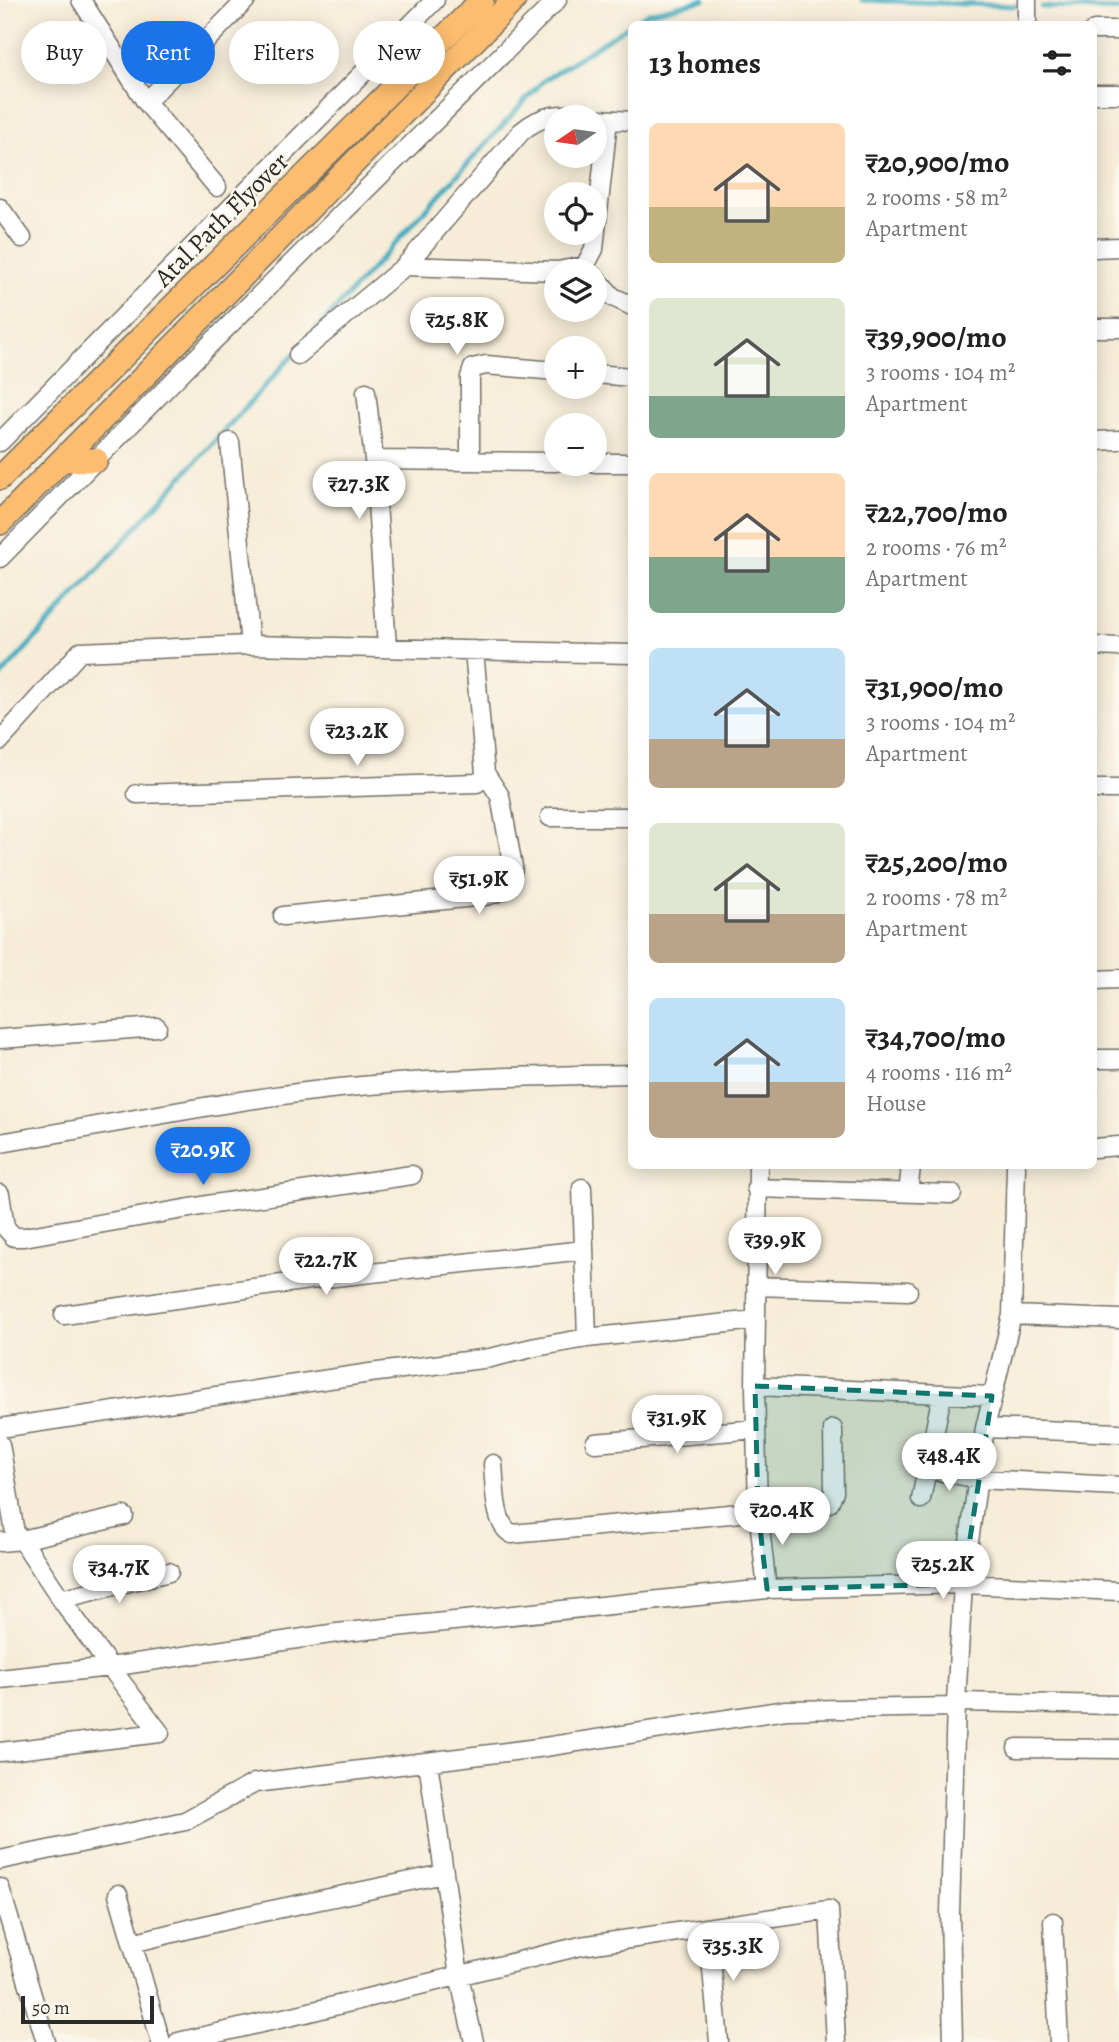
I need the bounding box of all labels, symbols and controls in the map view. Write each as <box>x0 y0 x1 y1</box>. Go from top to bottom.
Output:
chip: Buy <box>21 21 107 84</box>
chip: Rent <box>121 21 215 84</box>
chip: Filters <box>229 21 339 84</box>
chip: New <box>353 21 445 84</box>
text: 13 homes <box>649 43 761 83</box>
icon: filters <box>1038 44 1076 82</box>
north arrow <box>544 105 607 168</box>
map controls <box>544 105 607 476</box>
text: ₹20,900/mo <box>866 142 1009 182</box>
street label: Atal Path Flyover <box>146 144 296 295</box>
icon: home <box>705 151 789 235</box>
button: locate <box>544 182 607 245</box>
text: 2 rooms · 58 m² <box>866 182 1007 213</box>
text: Apartment <box>866 213 968 244</box>
button: layers <box>544 259 607 322</box>
pin: ₹25.8K <box>400 298 514 357</box>
text: ₹25.8K <box>426 304 488 335</box>
text: ₹39,900/mo <box>866 317 1007 357</box>
icon: home <box>705 326 789 410</box>
button: + <box>544 336 607 399</box>
text: 3 rooms · 104 m² <box>866 357 1015 388</box>
text: Apartment <box>866 388 968 419</box>
button: − <box>544 413 607 476</box>
pin: ₹27.3K <box>302 462 416 521</box>
text: ₹27.3K <box>329 468 389 499</box>
text: ₹22,700/mo <box>866 492 1008 532</box>
icon: home <box>705 501 789 585</box>
text: 2 rooms · 76 m² <box>866 532 1007 563</box>
text: Apartment <box>866 563 968 594</box>
text: ₹31,900/mo <box>866 667 1004 707</box>
icon: home <box>705 676 789 760</box>
text: 3 rooms · 104 m² <box>866 707 1015 738</box>
pin: ₹23.2K <box>300 708 414 768</box>
text: ₹23.2K <box>326 715 388 746</box>
text: Apartment <box>866 738 968 769</box>
text: ₹25,200/mo <box>866 842 1008 882</box>
icon: home <box>705 851 789 935</box>
pin: ₹51.9K <box>422 856 536 916</box>
text: ₹51.9K <box>450 863 508 894</box>
text: 2 rooms · 78 m² <box>866 882 1007 913</box>
text: Apartment <box>866 913 968 944</box>
text: ₹34,700/mo <box>866 1017 1006 1057</box>
icon: home <box>705 1026 789 1110</box>
text: 4 rooms · 116 m² <box>866 1057 1012 1088</box>
text: House <box>866 1088 926 1119</box>
pin: ₹20.9K <box>146 1128 260 1187</box>
text: ₹20.9K <box>171 1134 235 1165</box>
pin: ₹39.9K <box>718 1218 832 1277</box>
text: ₹39.9K <box>744 1224 806 1255</box>
pin: ₹22.7K <box>269 1238 383 1297</box>
text: ₹22.7K <box>295 1244 357 1275</box>
pin: ₹31.9K <box>620 1396 734 1455</box>
text: ₹31.9K <box>648 1402 706 1433</box>
pin: ₹48.4K <box>892 1434 1006 1493</box>
text: ₹48.4K <box>918 1440 980 1471</box>
pin: ₹20.4K <box>725 1488 839 1547</box>
text: ₹20.4K <box>750 1494 814 1525</box>
pin: ₹25.2K <box>886 1542 1000 1601</box>
pin: ₹34.7K <box>62 1546 176 1605</box>
text: ₹25.2K <box>912 1548 974 1579</box>
text: ₹34.7K <box>89 1552 149 1583</box>
pin: ₹35.3K <box>676 1924 790 1983</box>
text: ₹35.3K <box>703 1930 763 1961</box>
scale bar <box>21 1993 154 2025</box>
text: 50 m <box>32 1995 70 2021</box>

